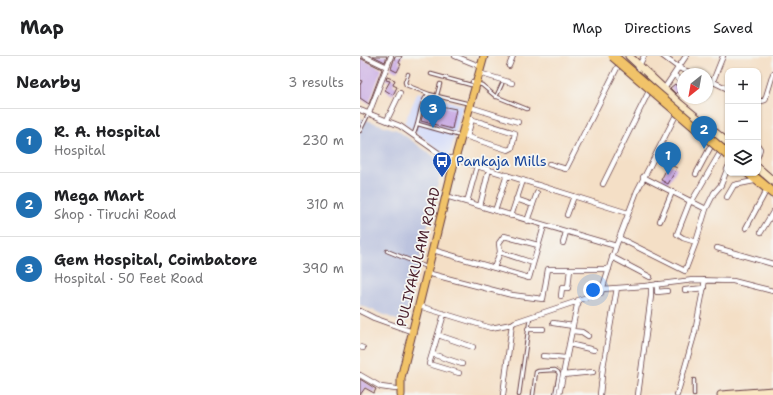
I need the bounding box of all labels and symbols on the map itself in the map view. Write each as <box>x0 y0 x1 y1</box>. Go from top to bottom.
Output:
north arrow <box>677 68 713 104</box>
pin: 3 <box>420 95 446 128</box>
pin: 2 <box>691 116 717 149</box>
pin: 1 <box>655 142 681 175</box>
bus stop icon: Pankaja Mills <box>431 150 453 178</box>
place label: Pankaja Mills <box>456 152 547 170</box>
street label: PULIYAKULAM ROAD <box>392 185 444 329</box>
your location <box>583 280 603 300</box>

